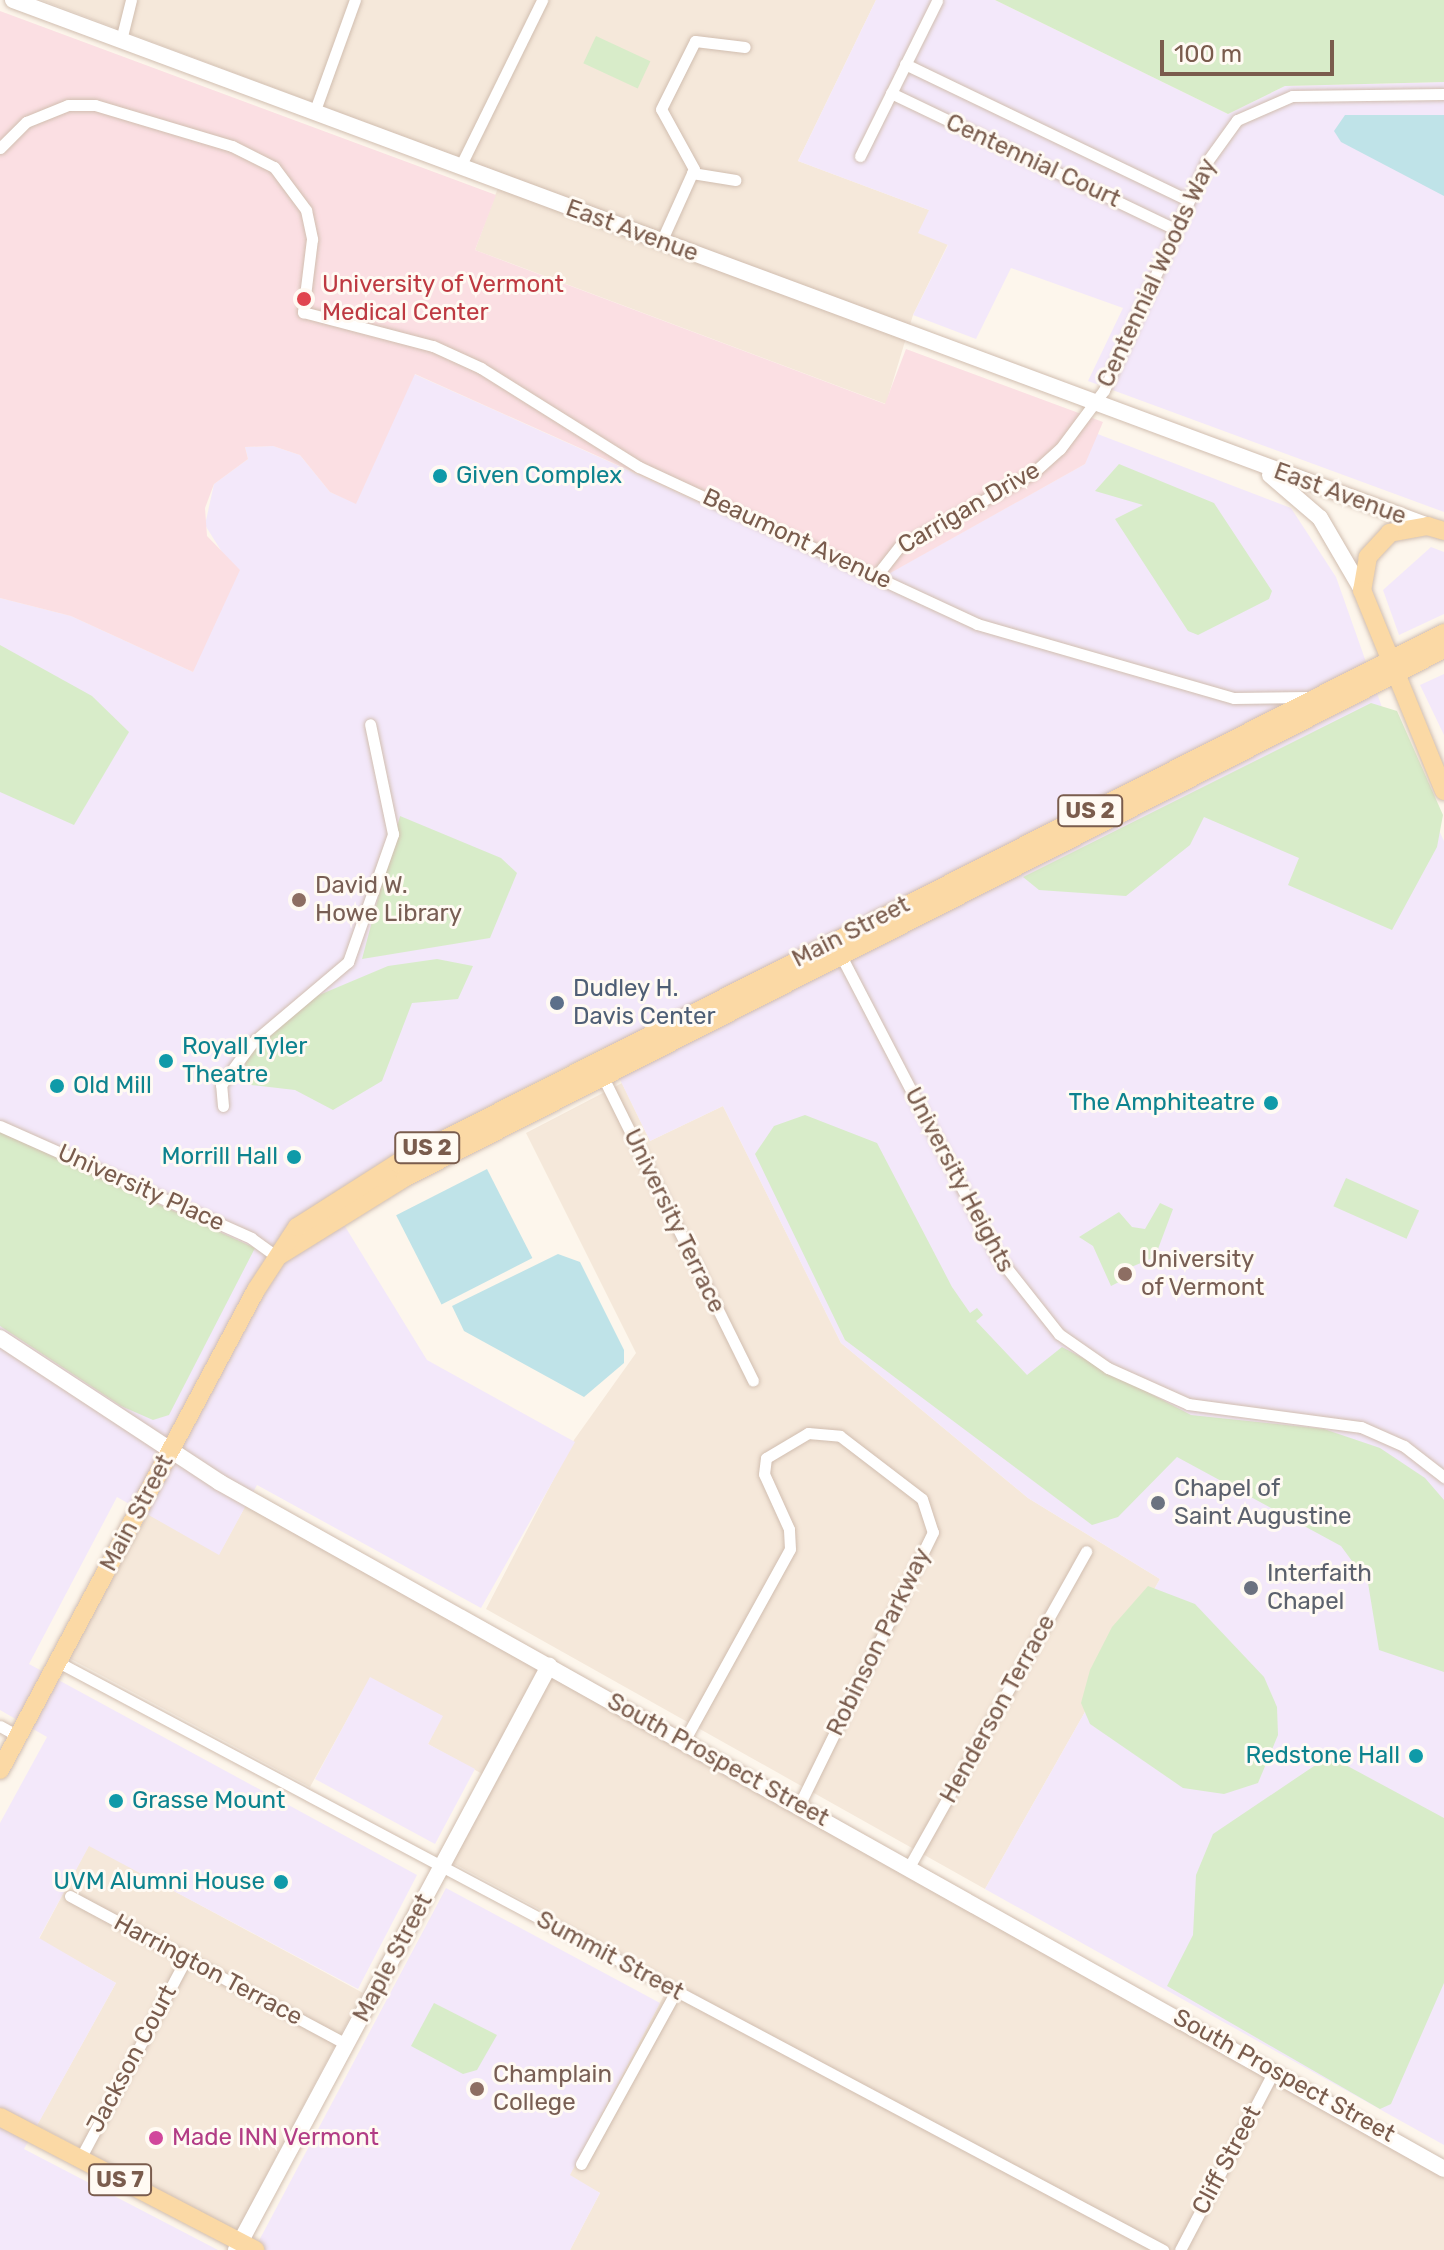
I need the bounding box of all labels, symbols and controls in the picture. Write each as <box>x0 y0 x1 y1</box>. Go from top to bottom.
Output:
scale bar <box>1164 24 1338 74</box>
text: 100 m <box>1174 40 1242 68</box>
street label: Centennial Court <box>941 108 1125 214</box>
street label: Centennial Woods Way <box>1091 154 1223 392</box>
street label: East Avenue <box>562 194 702 268</box>
place label: University of Vermont Medical Center <box>322 271 566 327</box>
marker: University of Vermont Medical Center <box>293 288 315 310</box>
street label: Carrigan Drive <box>893 456 1045 560</box>
street label: East Avenue <box>1270 457 1410 531</box>
place label: Given Complex <box>456 462 622 490</box>
marker: Given Complex <box>431 467 449 485</box>
street label: Beaumont Avenue <box>698 482 896 596</box>
road number: US 2 <box>1056 793 1124 829</box>
place label: David W. Howe Library <box>315 872 462 928</box>
street label: Main Street <box>787 890 915 974</box>
marker: David W. Howe Library <box>290 891 308 909</box>
place label: Dudley H. Davis Center <box>573 975 716 1031</box>
marker: Dudley H. Davis Center <box>548 994 566 1012</box>
place label: Royall Tyler Theatre <box>182 1033 308 1089</box>
marker: Royall Tyler Theatre <box>157 1052 175 1070</box>
place label: Old Mill <box>73 1072 152 1100</box>
marker: Old Mill <box>48 1077 66 1095</box>
street label: University Heights <box>898 1082 1020 1278</box>
place label: The Amphiteatre <box>1068 1089 1255 1117</box>
marker: The Amphiteatre <box>1262 1094 1280 1112</box>
street label: University Terrace <box>617 1124 731 1318</box>
road number: US 2 <box>393 1130 461 1166</box>
street label: University Place <box>53 1138 229 1238</box>
place label: Morrill Hall <box>162 1143 278 1171</box>
marker: Morrill Hall <box>285 1148 303 1166</box>
place label: University of Vermont <box>1141 1246 1266 1302</box>
marker: University of Vermont <box>1116 1265 1134 1283</box>
street label: Main Street <box>94 1450 180 1576</box>
place label: Chapel of Saint Augustine <box>1174 1475 1352 1531</box>
marker: Chapel of Saint Augustine <box>1149 1494 1167 1512</box>
street label: Robinson Parkway <box>821 1543 937 1741</box>
place label: Interfaith Chapel <box>1267 1560 1372 1616</box>
marker: Interfaith Chapel <box>1242 1579 1260 1597</box>
street label: Henderson Terrace <box>934 1610 1062 1808</box>
street label: South Prospect Street <box>602 1687 834 1833</box>
place label: Redstone Hall <box>1245 1742 1400 1770</box>
marker: Redstone Hall <box>1407 1747 1425 1765</box>
place label: Grasse Mount <box>132 1787 285 1815</box>
marker: Grasse Mount <box>107 1792 125 1810</box>
place label: UVM Alumni House <box>53 1868 265 1896</box>
marker: UVM Alumni House <box>272 1873 290 1891</box>
street label: Maple Street <box>347 1889 439 2027</box>
street label: Summit Street <box>531 1905 689 2007</box>
street label: Harrington Terrace <box>109 1908 307 2032</box>
street label: Jackson Court <box>81 1980 183 2138</box>
street label: South Prospect Street <box>1168 2003 1400 2149</box>
place label: Champlain College <box>493 2061 612 2117</box>
marker: Champlain College <box>468 2080 486 2098</box>
street label: Cliff Street <box>1186 2100 1268 2220</box>
place label: Made INN Vermont <box>172 2124 380 2152</box>
marker: Made INN Vermont <box>147 2129 165 2147</box>
road number: US 7 <box>88 2162 152 2198</box>

